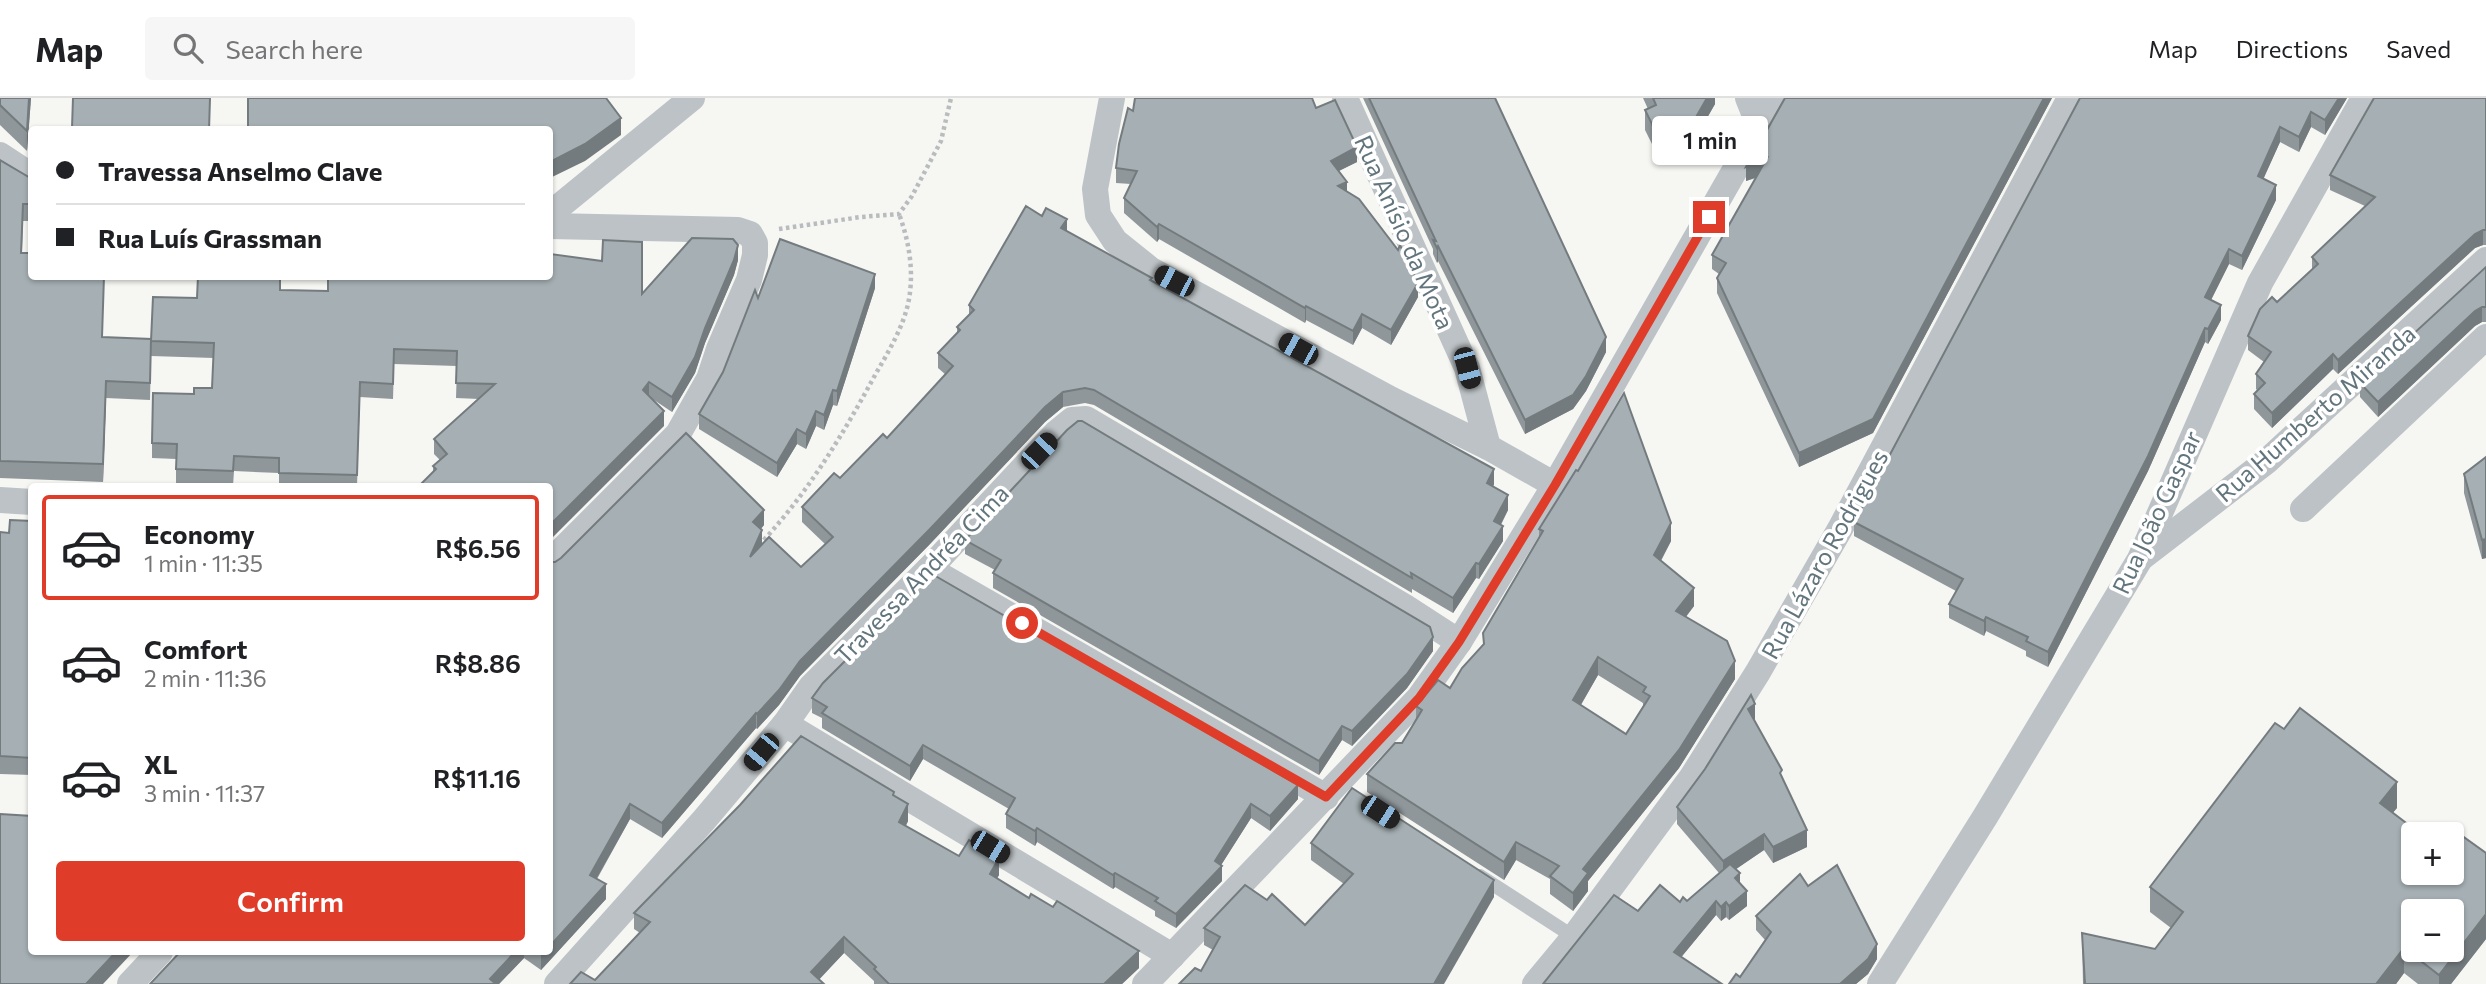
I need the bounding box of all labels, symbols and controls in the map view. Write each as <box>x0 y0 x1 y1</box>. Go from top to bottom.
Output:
search box <box>145 17 635 80</box>
text: Map <box>35 28 103 69</box>
icon: search <box>169 29 207 67</box>
text: Search here <box>225 33 363 64</box>
text: Map <box>2148 34 2198 63</box>
text: Directions <box>2236 34 2348 63</box>
text: Saved <box>2386 34 2451 63</box>
callout: 1 min <box>1651 116 1767 164</box>
text: 1 min <box>1683 126 1737 154</box>
street label: Rua Anísio da Mota <box>1349 130 1461 334</box>
text: Travessa Anselmo Clave <box>98 155 382 186</box>
route end <box>1693 201 1725 233</box>
text: Rua Luís Grassman <box>98 222 322 253</box>
car <box>1151 262 1198 300</box>
street label: Rua Humberto Miranda <box>2209 318 2421 508</box>
car <box>1275 330 1322 368</box>
car <box>1452 345 1483 391</box>
street label: Rua João Gaspar <box>2106 425 2207 598</box>
car <box>1017 429 1062 473</box>
street label: Rua Lázaro Rodrigues <box>1754 444 1894 664</box>
street label: Travessa Andréa Cima <box>828 478 1014 670</box>
icon: car <box>60 516 123 579</box>
text: Economy <box>144 518 255 549</box>
text: R$6.56 <box>435 532 521 563</box>
text: 1 min · 11:35 <box>144 549 263 577</box>
route start <box>1006 607 1038 639</box>
icon: car <box>60 631 123 694</box>
text: Comfort <box>144 633 247 664</box>
text: R$8.86 <box>435 647 521 678</box>
text: 2 min · 11:36 <box>144 664 267 692</box>
car <box>740 729 783 775</box>
icon: car <box>60 746 123 809</box>
text: XL <box>144 748 178 779</box>
text: R$11.16 <box>433 762 521 793</box>
text: 3 min · 11:37 <box>144 779 265 807</box>
car <box>1357 792 1404 832</box>
map controls <box>2401 822 2464 962</box>
button: + <box>2401 822 2464 885</box>
car <box>967 827 1014 867</box>
button: Confirm <box>56 861 525 941</box>
button: − <box>2401 899 2464 962</box>

